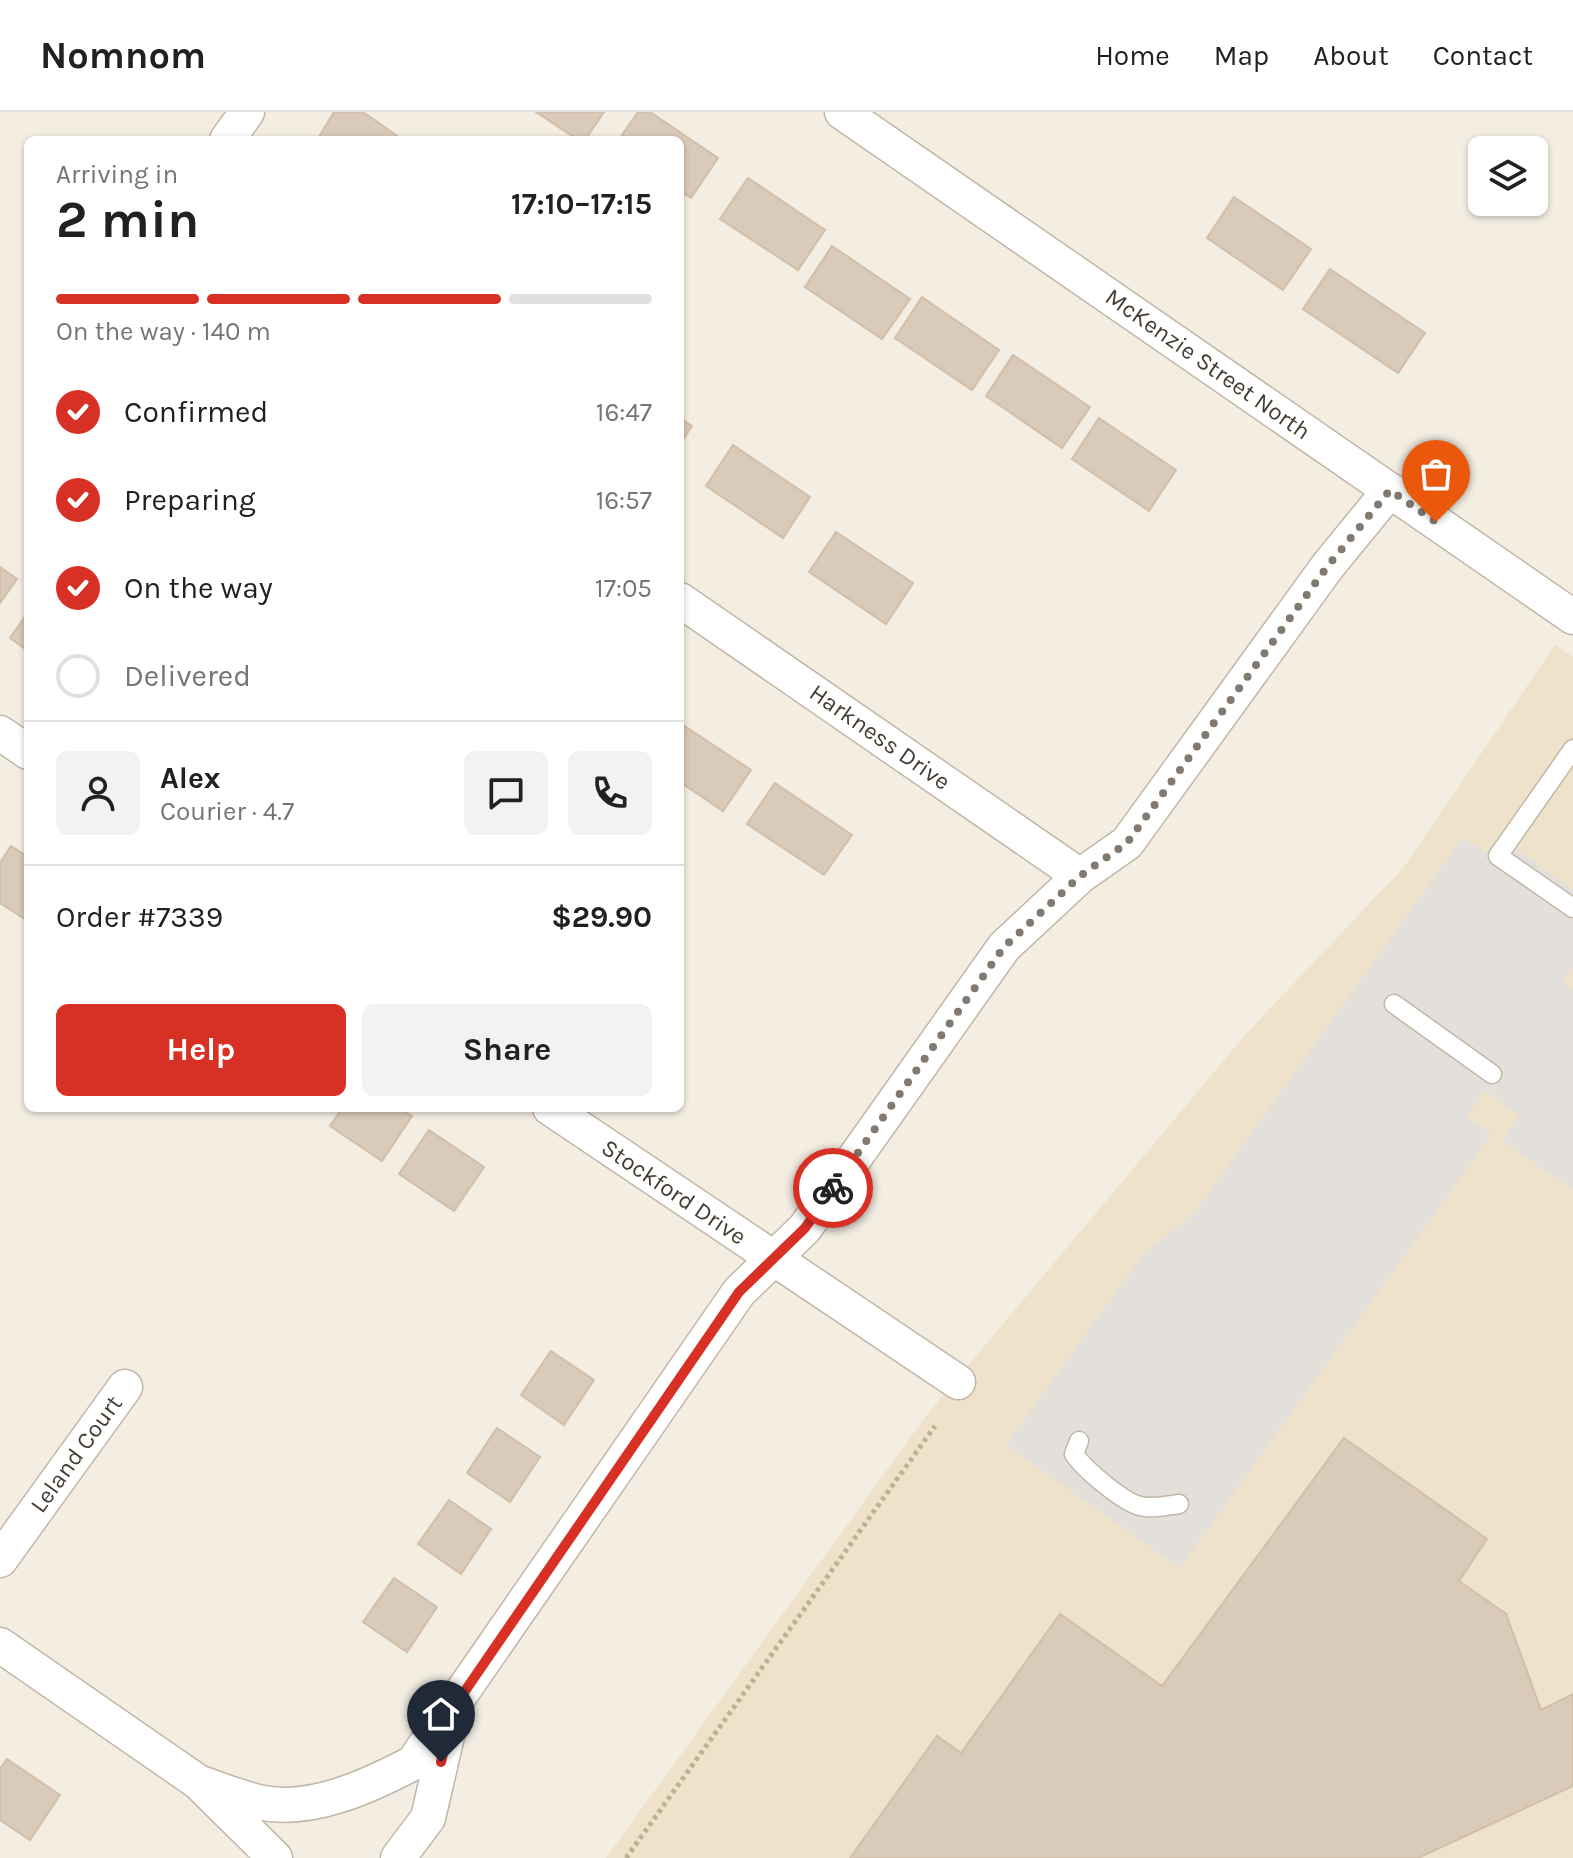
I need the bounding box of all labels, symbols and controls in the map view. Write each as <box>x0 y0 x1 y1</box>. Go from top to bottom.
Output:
text: Nomnom <box>40 33 206 78</box>
text: Home <box>1095 39 1170 72</box>
text: Map <box>1214 39 1269 72</box>
text: About <box>1313 39 1389 72</box>
text: Contact <box>1433 39 1533 72</box>
map controls <box>1468 136 1548 216</box>
button: layers <box>1468 136 1548 216</box>
text: Arriving in <box>56 159 178 190</box>
text: 17:10–17:15 <box>511 186 652 222</box>
text: 2 min <box>56 189 199 250</box>
street label: McKenzie Street North <box>1100 283 1316 445</box>
text: On the way · 140 m <box>56 316 271 347</box>
icon: check <box>56 390 100 434</box>
text: Confirmed <box>124 394 268 430</box>
text: 16:47 <box>596 397 652 428</box>
pin <box>1402 440 1470 522</box>
icon: bag <box>1414 452 1458 496</box>
icon: check <box>56 478 100 522</box>
text: Preparing <box>124 482 256 518</box>
text: 16:57 <box>596 485 652 516</box>
icon: check <box>56 566 100 610</box>
text: On the way <box>124 570 273 606</box>
text: 17:05 <box>595 573 652 604</box>
text: Delivered <box>124 658 251 694</box>
street label: Harkness Drive <box>804 678 956 796</box>
button: person <box>56 751 140 835</box>
button: chat <box>464 751 548 835</box>
button: phone <box>568 751 652 835</box>
text: Alex <box>160 760 220 796</box>
text: Courier · 4.7 <box>160 796 294 827</box>
text: Order #7339 <box>56 899 223 935</box>
text: $29.90 <box>551 899 652 935</box>
button: Help <box>56 1004 346 1096</box>
button: Share <box>362 1004 652 1096</box>
street label: Stockford Drive <box>596 1133 752 1251</box>
courier <box>793 1148 873 1228</box>
icon: bike <box>811 1166 855 1210</box>
street label: Leland Court <box>24 1390 128 1518</box>
pin <box>407 1680 475 1762</box>
icon: home <box>419 1692 463 1736</box>

